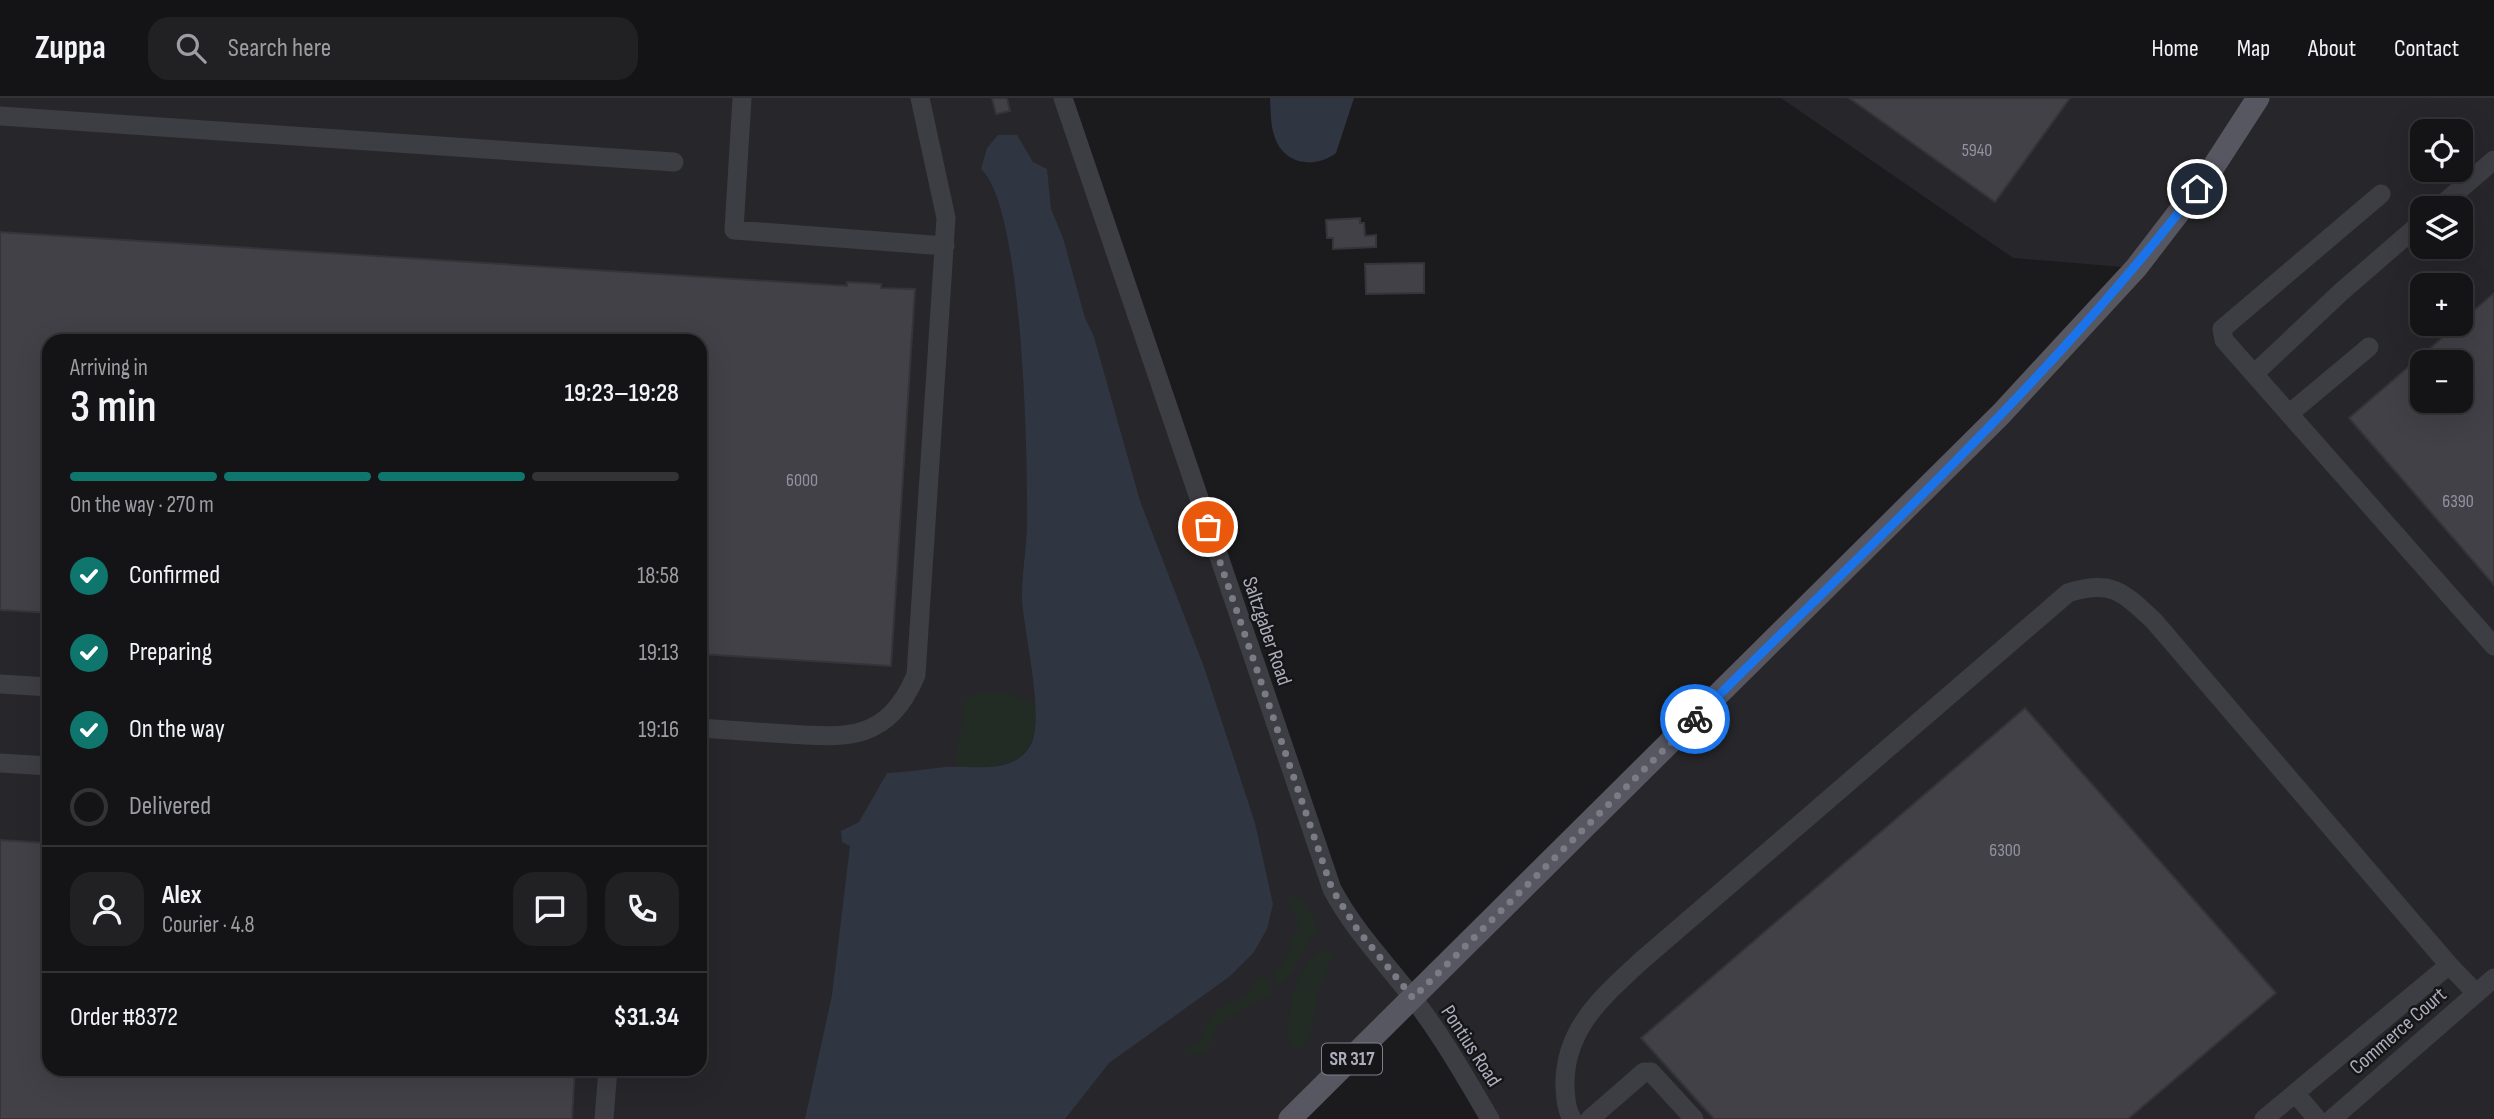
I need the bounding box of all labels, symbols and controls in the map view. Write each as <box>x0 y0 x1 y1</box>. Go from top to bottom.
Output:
search box <box>148 17 638 80</box>
text: Zuppa <box>35 28 106 68</box>
icon: search <box>172 29 210 67</box>
text: Search here <box>228 33 331 64</box>
text: Home <box>2151 34 2199 63</box>
text: Map <box>2237 34 2270 63</box>
text: About <box>2308 34 2356 63</box>
text: Contact <box>2394 34 2459 63</box>
map controls <box>2410 119 2473 413</box>
button: locate <box>2410 119 2473 182</box>
house number: 5940 <box>1962 140 1992 161</box>
pin <box>2167 159 2227 219</box>
icon: home <box>2178 170 2216 208</box>
button: layers <box>2410 196 2473 259</box>
button: + <box>2410 273 2473 336</box>
button: − <box>2410 350 2473 413</box>
text: Arriving in <box>70 354 148 382</box>
text: 19:23–19:28 <box>564 378 679 409</box>
text: 3 min <box>70 380 157 435</box>
house number: 6000 <box>786 470 818 491</box>
text: On the way · 270 m <box>70 491 214 519</box>
house number: 6390 <box>2442 491 2474 512</box>
pin <box>1178 497 1238 557</box>
icon: bag <box>1189 508 1227 546</box>
icon: check <box>70 557 108 595</box>
text: Confirmed <box>129 560 220 591</box>
text: 18:58 <box>637 562 679 590</box>
street label: Saltzgaber Road <box>1237 574 1297 688</box>
icon: check <box>70 634 108 672</box>
text: Preparing <box>129 637 212 668</box>
text: 19:13 <box>639 639 679 667</box>
courier <box>1660 684 1730 754</box>
icon: bike <box>1676 700 1714 738</box>
icon: check <box>70 711 108 749</box>
text: On the way <box>129 714 225 745</box>
text: 19:16 <box>638 716 679 744</box>
text: Delivered <box>129 791 211 822</box>
house number: 6300 <box>1989 840 2021 861</box>
button: person <box>70 872 144 946</box>
button: chat <box>513 872 587 946</box>
button: phone <box>605 872 679 946</box>
text: Alex <box>162 880 202 911</box>
text: Courier · 4.8 <box>162 911 255 939</box>
street label: Commerce Court <box>2344 982 2452 1080</box>
street label: Pontius Road <box>1436 1001 1506 1091</box>
text: Order #8372 <box>70 1002 178 1033</box>
text: $31.34 <box>614 1002 679 1033</box>
road number: SR 317 <box>1322 1043 1382 1074</box>

